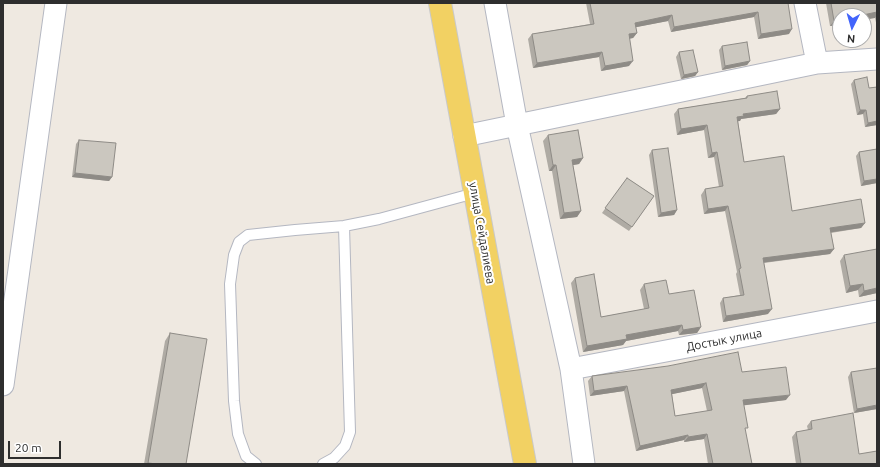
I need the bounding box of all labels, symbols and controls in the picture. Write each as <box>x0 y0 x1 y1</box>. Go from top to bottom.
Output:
north arrow <box>832 8 872 48</box>
text: N <box>846 33 856 45</box>
street label: улица Сейдалиева <box>466 181 498 285</box>
street label: Достык улица <box>685 326 763 354</box>
scale bar <box>10 433 63 459</box>
text: 20 m <box>15 441 42 454</box>

